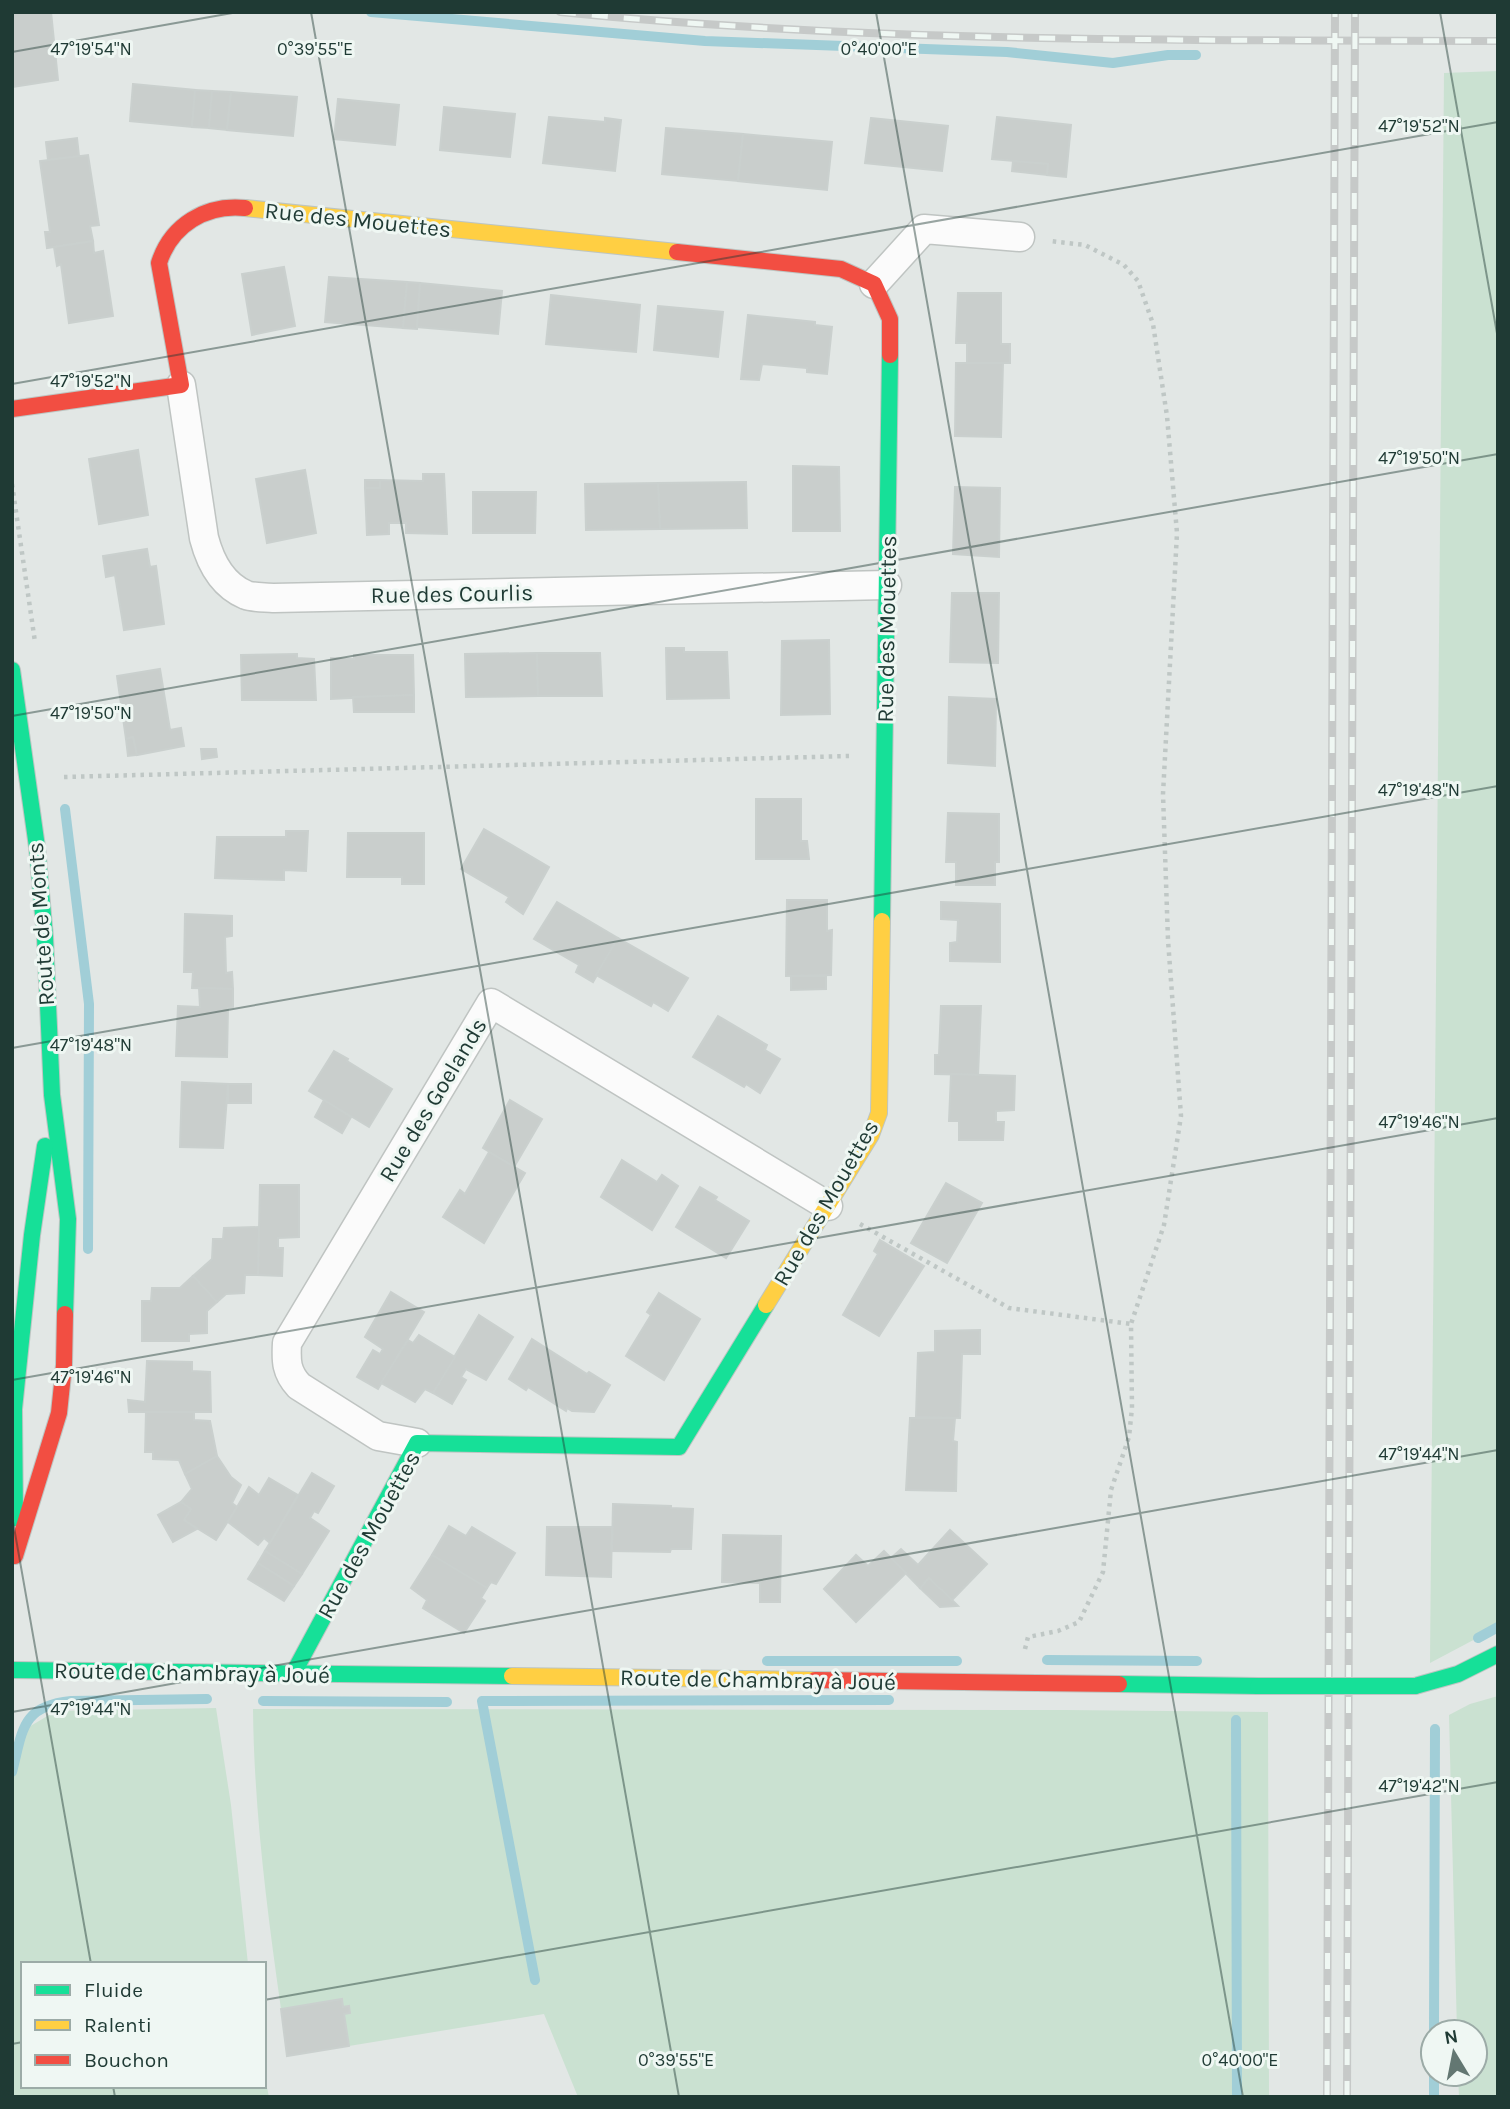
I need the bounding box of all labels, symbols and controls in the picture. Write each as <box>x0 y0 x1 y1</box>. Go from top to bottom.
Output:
text: 47°19'54"N <box>50 38 132 60</box>
text: 0°39'55"E <box>277 38 353 60</box>
text: 0°40'00"E <box>841 38 917 60</box>
text: 47°19'52"N <box>1378 115 1460 137</box>
street label: Rue des Mouettes <box>263 197 453 243</box>
text: 47°19'52"N <box>50 370 132 392</box>
text: 47°19'50"N <box>1378 447 1460 469</box>
street label: Rue des Mouettes <box>872 535 902 723</box>
street label: Rue des Courlis <box>370 579 534 609</box>
text: 47°19'50"N <box>50 702 132 724</box>
text: 47°19'48"N <box>1378 779 1460 801</box>
street label: Route de Monts <box>22 841 60 1007</box>
street label: Rue des Goelands <box>373 1013 493 1187</box>
text: 47°19'48"N <box>50 1034 132 1056</box>
text: 47°19'46"N <box>1378 1111 1460 1133</box>
street label: Rue des Mouettes <box>767 1115 885 1291</box>
text: 47°19'46"N <box>50 1366 132 1388</box>
text: 47°19'44"N <box>1378 1443 1460 1465</box>
street label: Rue des Mouettes <box>312 1447 426 1623</box>
street label: Route de Chambray à Joué <box>54 1657 330 1689</box>
street label: Route de Chambray à Joué <box>620 1664 896 1696</box>
text: 47°19'44"N <box>50 1698 132 1720</box>
text: 47°19'42"N <box>1378 1775 1460 1797</box>
legend <box>21 1962 266 2088</box>
text: Fluide <box>84 1978 143 2002</box>
text: Ralenti <box>84 2013 152 2037</box>
north arrow <box>1419 2018 1489 2088</box>
text: N <box>1443 2025 1460 2049</box>
text: Bouchon <box>84 2048 169 2072</box>
text: 0°39'55"E <box>638 2049 714 2071</box>
text: 0°40'00"E <box>1202 2049 1278 2071</box>

